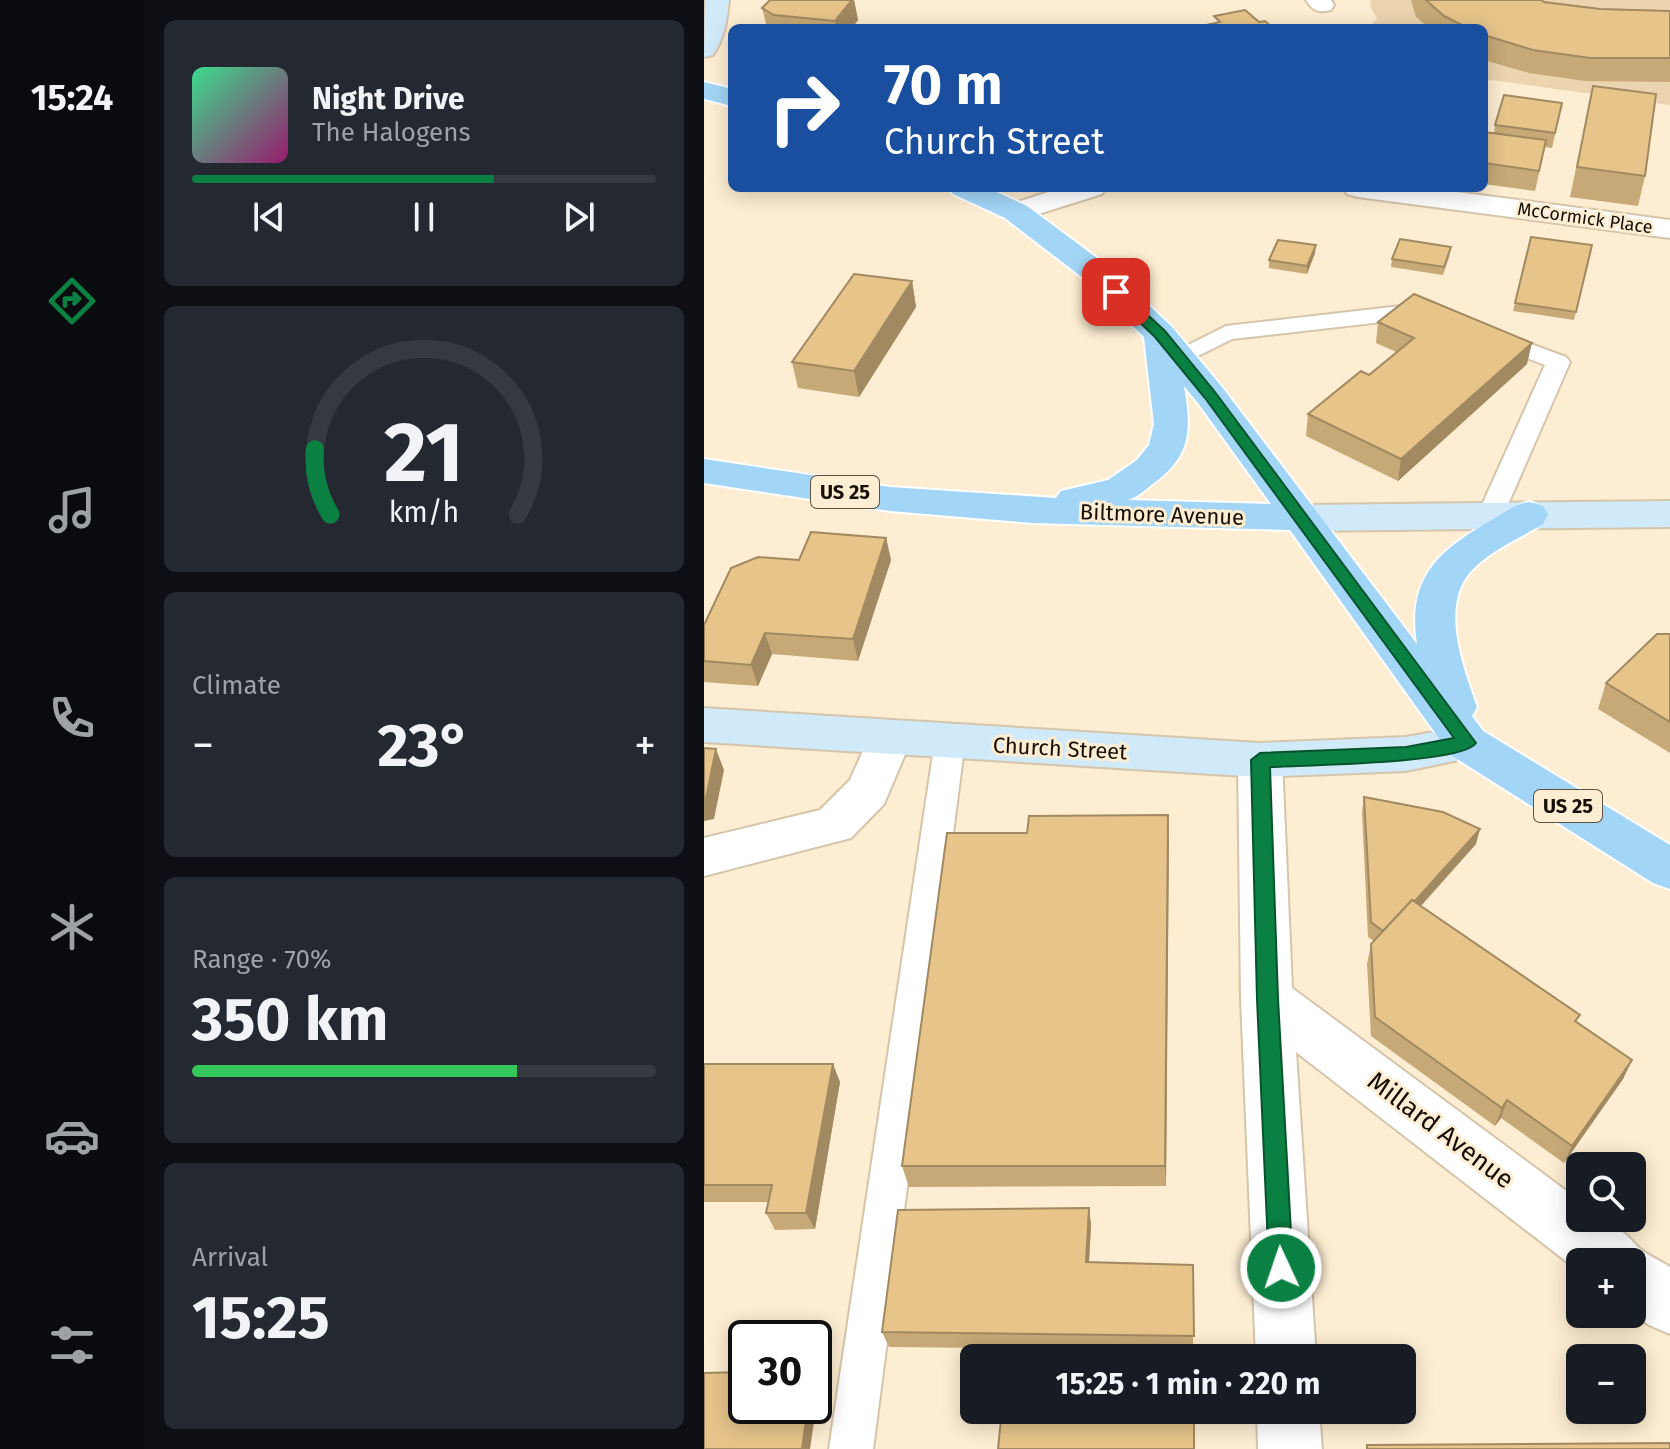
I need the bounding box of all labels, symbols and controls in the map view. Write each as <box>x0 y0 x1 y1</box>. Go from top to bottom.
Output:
text: 70 m <box>884 52 1003 119</box>
icon: right <box>752 56 856 160</box>
text: 15:24 <box>31 76 113 120</box>
text: Night Drive <box>312 81 465 117</box>
text: The Halogens <box>312 117 471 148</box>
text: Church Street <box>884 120 1104 164</box>
icon: previous <box>247 195 291 239</box>
icon: pause <box>402 195 446 239</box>
icon: next <box>557 195 601 239</box>
street label: McCormick Place <box>1516 198 1654 238</box>
pin <box>1082 258 1150 326</box>
icon: arrive <box>1094 270 1138 314</box>
icon: directions <box>44 273 100 329</box>
text: 21 <box>384 402 464 502</box>
road number: US 25 <box>811 476 879 508</box>
icon: music <box>44 482 100 538</box>
text: km/h <box>389 495 459 530</box>
street label: Biltmore Avenue <box>1079 498 1245 531</box>
text: Climate <box>192 670 281 701</box>
icon: phone <box>44 690 100 746</box>
text: 23° <box>377 710 471 782</box>
text: − <box>192 719 214 772</box>
text: + <box>634 719 656 772</box>
street label: Church Street <box>992 731 1128 766</box>
road number: US 25 <box>1534 790 1602 822</box>
icon: climate <box>44 899 100 955</box>
text: Range · 70% <box>192 944 331 975</box>
text: 350 km <box>192 984 389 1056</box>
street label: Millard Avenue <box>1362 1065 1520 1195</box>
icon: car <box>44 1108 100 1164</box>
map controls <box>1566 1152 1646 1424</box>
button: search <box>1566 1152 1646 1232</box>
position arrow <box>1239 1226 1323 1310</box>
text: Arrival <box>192 1242 268 1273</box>
button: + <box>1566 1248 1646 1328</box>
text: 15:25 <box>192 1282 330 1354</box>
icon: filters <box>44 1317 100 1373</box>
speed limit sign: 30 <box>728 1320 832 1424</box>
button: − <box>1566 1344 1646 1424</box>
text: 15:25 · 1 min · 220 m <box>1056 1366 1320 1402</box>

